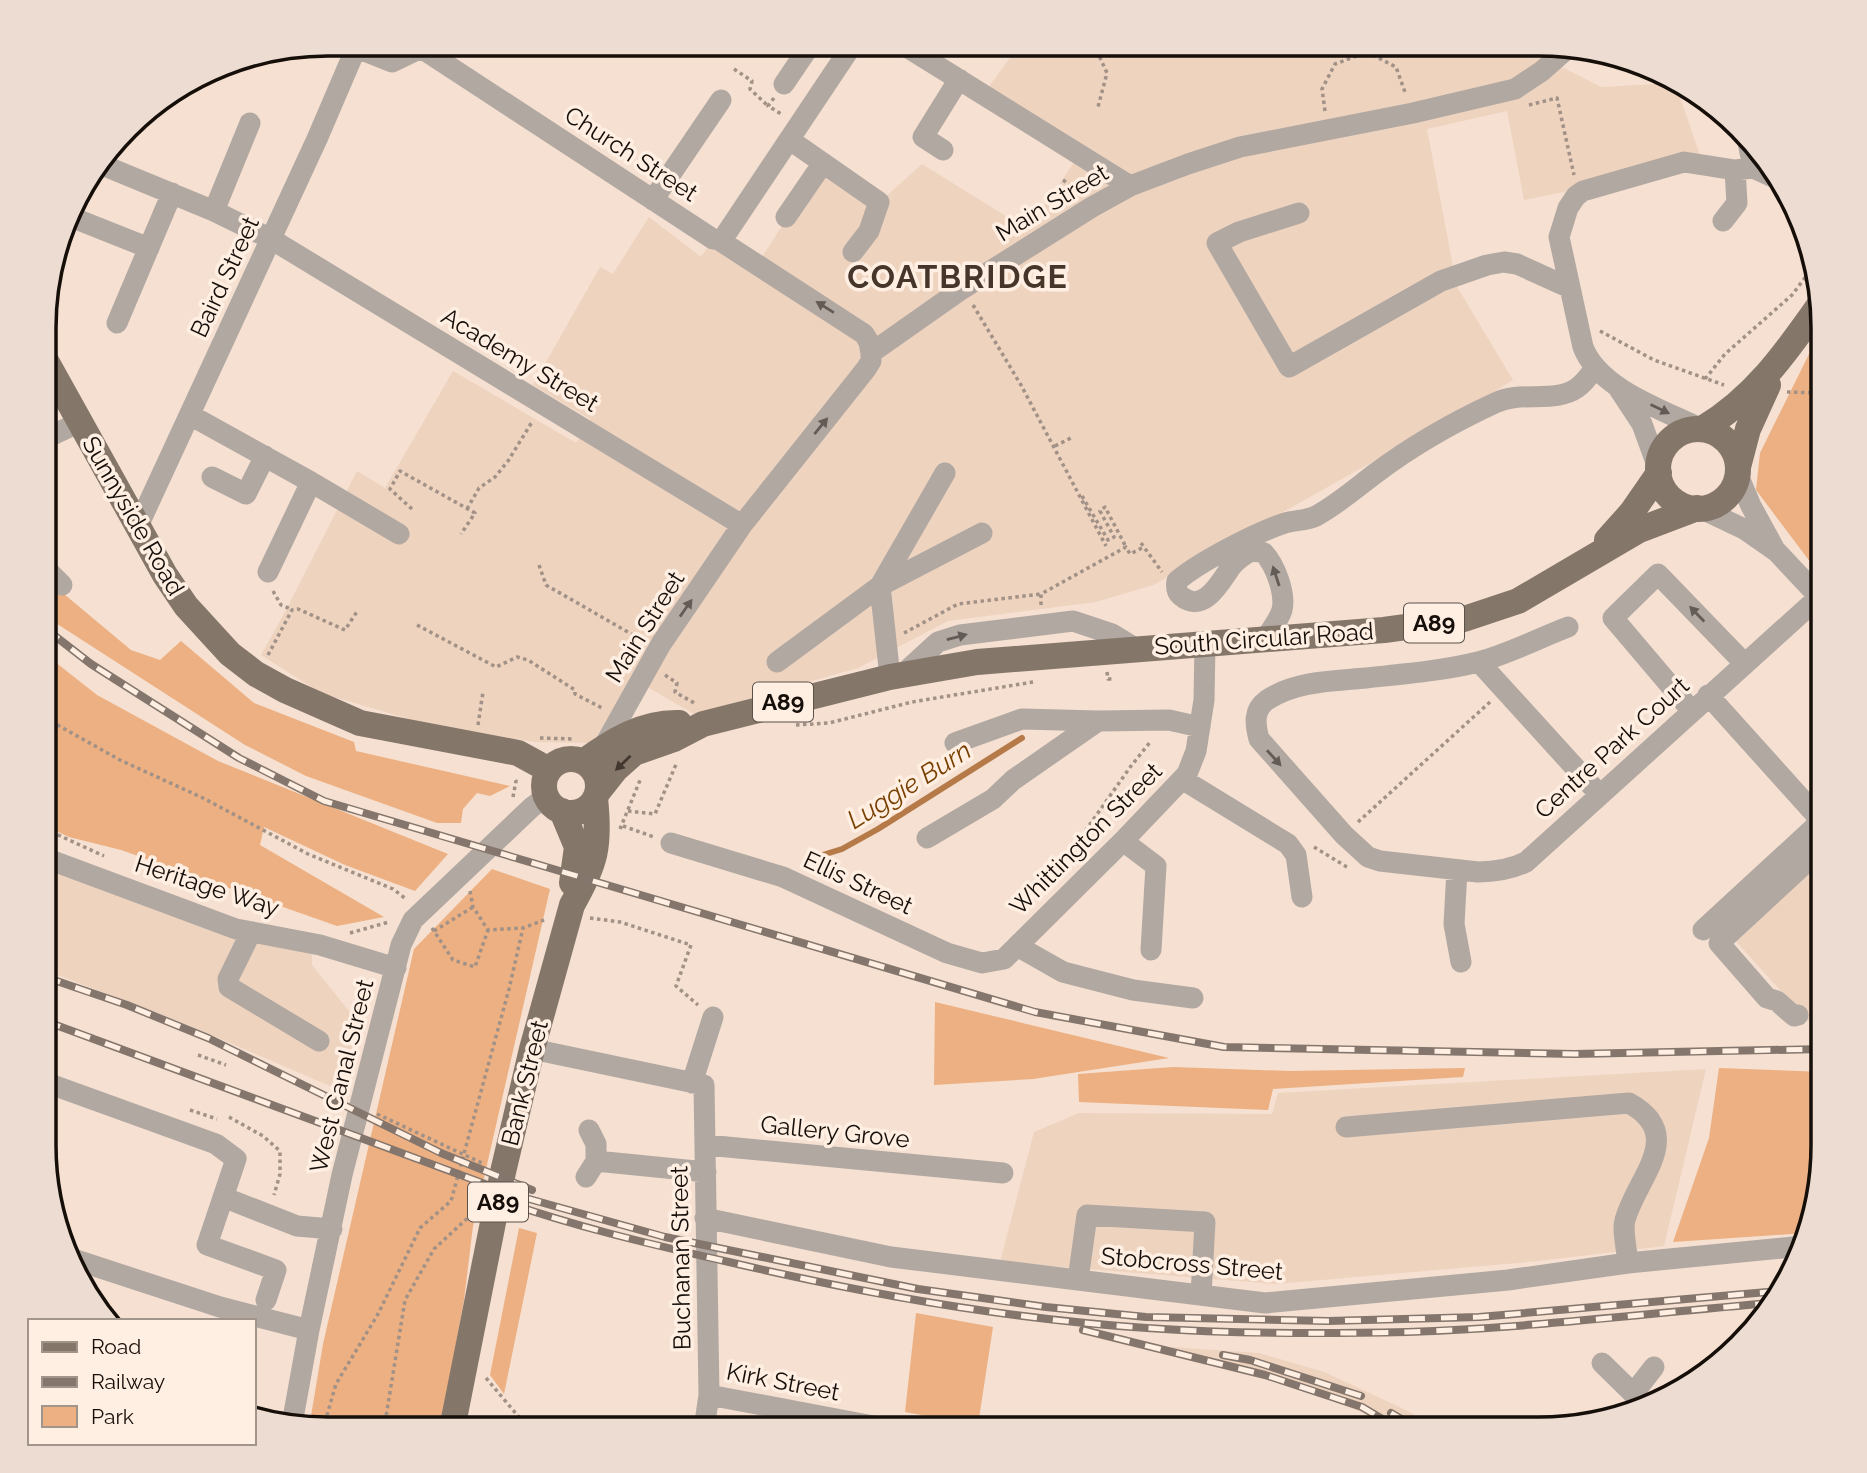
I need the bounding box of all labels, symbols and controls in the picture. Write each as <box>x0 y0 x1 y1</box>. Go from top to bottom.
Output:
street label: Church Street <box>559 100 703 207</box>
street label: Main Street <box>990 158 1113 247</box>
street label: Baird Street <box>184 212 265 342</box>
district label: COATBRIDGE <box>847 258 1069 295</box>
one-way arrow <box>815 300 834 313</box>
street label: Academy Street <box>437 301 604 418</box>
one-way arrow <box>1650 403 1670 414</box>
one-way arrow <box>813 417 828 435</box>
street label: Sunnyside Road <box>76 431 191 600</box>
one-way arrow <box>1270 565 1280 586</box>
street label: Main Street <box>599 566 690 688</box>
one-way arrow <box>679 599 693 617</box>
road number: A89 <box>1404 604 1464 642</box>
one-way arrow <box>1690 606 1706 623</box>
street label: South Circular Road <box>1153 616 1375 661</box>
one-way arrow <box>946 631 968 642</box>
street label: Centre Park Court <box>1529 671 1695 824</box>
road number: A89 <box>753 682 813 722</box>
water label: Luggie Burn <box>841 735 977 835</box>
one-way arrow <box>1265 749 1281 766</box>
one-way arrow <box>615 754 632 770</box>
street label: Whittington Street <box>1004 757 1168 921</box>
street label: Ellis Street <box>799 845 917 920</box>
street label: Heritage Way <box>131 849 283 923</box>
street label: West Canal Street <box>303 976 380 1176</box>
street label: Bank Street <box>495 1017 554 1149</box>
street label: Gallery Grove <box>759 1109 911 1154</box>
street label: Buchanan Street <box>664 1166 697 1350</box>
road number: A89 <box>468 1182 528 1222</box>
street label: Stobcross Street <box>1100 1241 1284 1286</box>
legend <box>28 1319 256 1445</box>
text: Road <box>91 1334 141 1359</box>
street label: Kirk Street <box>724 1356 842 1407</box>
text: Railway <box>91 1369 165 1394</box>
text: Park <box>91 1404 134 1429</box>

